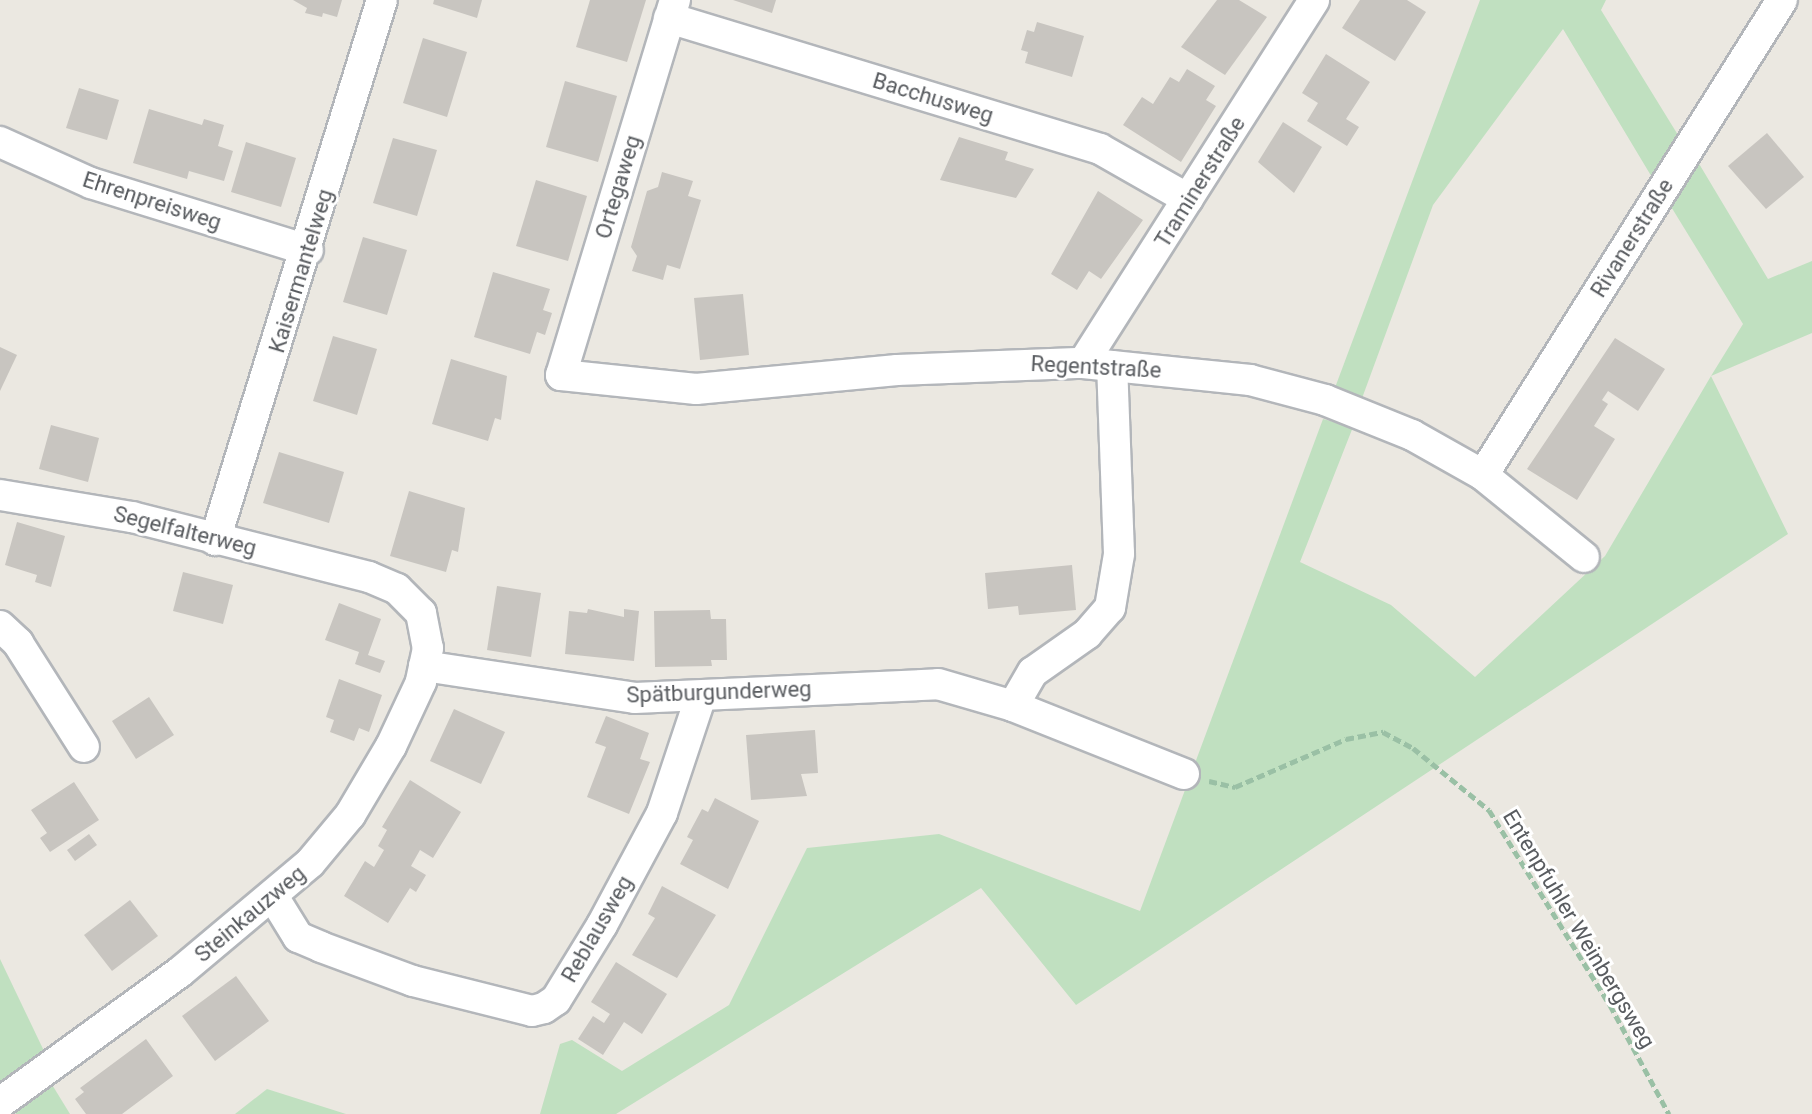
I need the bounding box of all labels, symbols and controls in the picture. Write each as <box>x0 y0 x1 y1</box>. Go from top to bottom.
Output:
street label: Bacchusweg <box>869 67 997 129</box>
street label: Traminerstraße <box>1149 112 1251 252</box>
street label: Ortegaweg <box>590 132 646 242</box>
street label: Ehrenpreisweg <box>79 166 225 236</box>
street label: Rivanerstraße <box>1585 174 1679 302</box>
street label: Kaisermantelweg <box>264 186 338 356</box>
street label: Regentstraße <box>1030 350 1162 384</box>
street label: Segelfalterweg <box>111 501 259 561</box>
street label: Spätburgunderweg <box>626 676 812 708</box>
street label: Entenpfuhler Weinbergsweg <box>1497 805 1661 1053</box>
street label: Steinkauzweg <box>189 860 311 968</box>
street label: Reblausweg <box>556 871 638 987</box>

